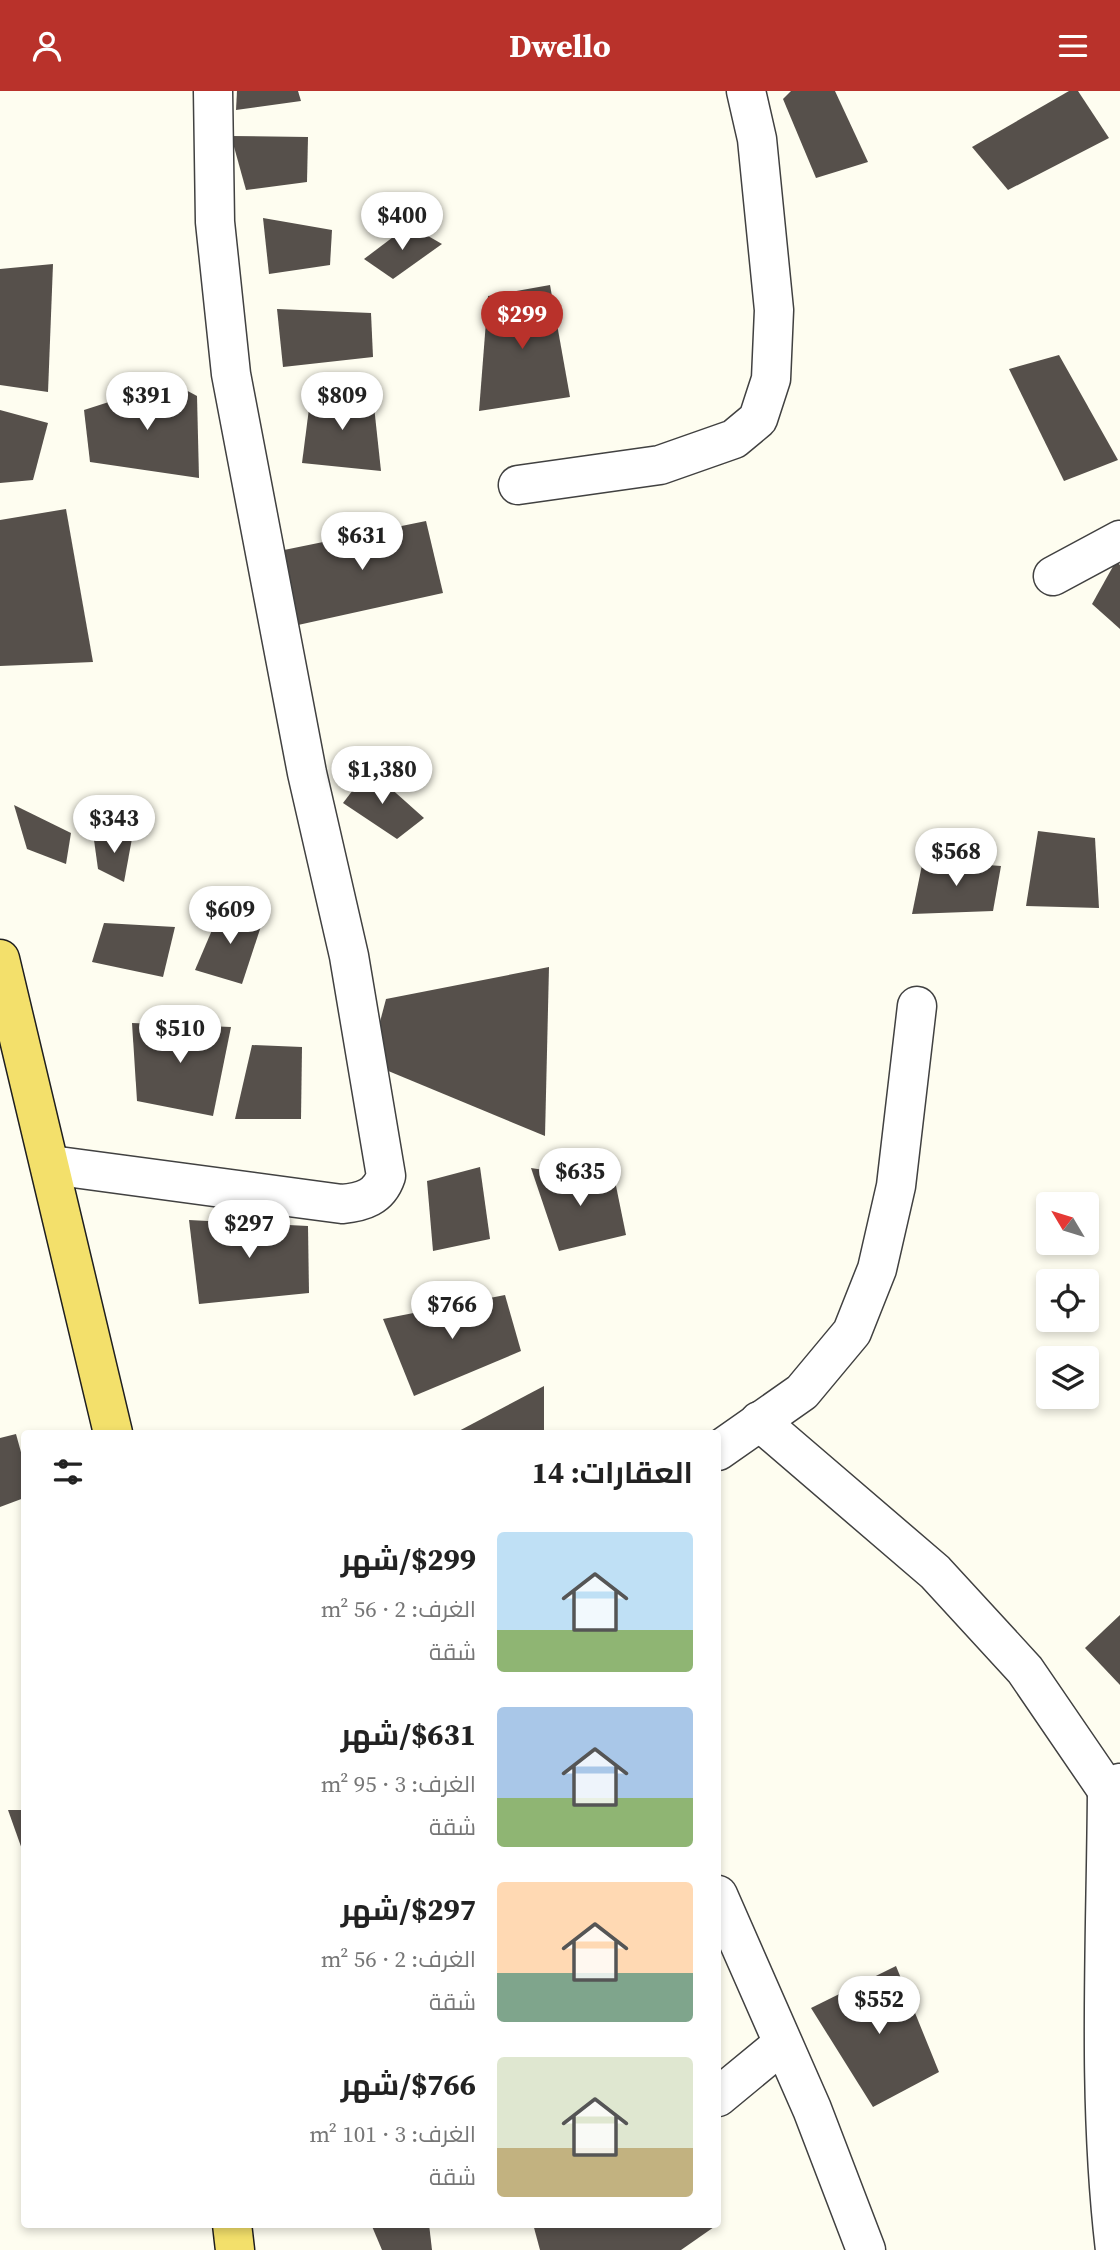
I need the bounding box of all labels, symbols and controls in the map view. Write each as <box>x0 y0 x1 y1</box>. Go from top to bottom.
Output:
text: Dwello <box>509 24 611 68</box>
icon: person <box>28 27 66 65</box>
icon: menu <box>1054 27 1092 65</box>
pin: $400 <box>361 193 443 252</box>
text: $400 <box>377 199 427 231</box>
pin: $299 <box>481 292 563 351</box>
text: $299 <box>497 298 547 330</box>
pin: $391 <box>106 373 188 432</box>
pin: $809 <box>301 373 383 432</box>
text: $391 <box>122 379 172 411</box>
text: $809 <box>317 379 367 411</box>
pin: $631 <box>321 512 403 572</box>
text: $631 <box>337 519 387 551</box>
pin: $1,380 <box>325 747 439 806</box>
text: $1,380 <box>347 753 417 785</box>
pin: $343 <box>73 795 155 855</box>
text: $343 <box>89 802 139 834</box>
pin: $568 <box>915 829 997 888</box>
text: $568 <box>931 835 981 867</box>
pin: $609 <box>189 887 271 946</box>
text: $609 <box>205 893 255 925</box>
pin: $510 <box>139 1005 221 1065</box>
text: $510 <box>155 1012 205 1044</box>
pin: $635 <box>539 1149 621 1208</box>
text: $635 <box>555 1155 605 1187</box>
north arrow <box>1036 1192 1099 1255</box>
map controls <box>1036 1192 1099 1409</box>
pin: $297 <box>208 1201 290 1260</box>
text: $297 <box>224 1207 274 1239</box>
button: locate <box>1036 1269 1099 1332</box>
pin: $766 <box>411 1281 493 1341</box>
text: $766 <box>427 1288 477 1320</box>
button: layers <box>1036 1346 1099 1409</box>
text: العقارات: 14 <box>532 1452 693 1493</box>
icon: filters <box>49 1453 87 1491</box>
text: $299/شهر <box>341 1539 476 1580</box>
icon: home <box>553 1560 637 1644</box>
text: الغرف: 2 · 56 m² <box>321 1593 476 1625</box>
text: شقة <box>429 1636 476 1668</box>
text: $631/شهر <box>341 1714 476 1755</box>
icon: home <box>553 1735 637 1819</box>
text: الغرف: 3 · 95 m² <box>321 1768 476 1800</box>
text: شقة <box>429 1811 476 1843</box>
text: $297/شهر <box>341 1889 476 1930</box>
icon: home <box>553 1910 637 1994</box>
text: الغرف: 2 · 56 m² <box>321 1943 476 1975</box>
pin: $552 <box>838 1976 920 2036</box>
text: $552 <box>854 1983 904 2015</box>
text: شقة <box>429 1986 476 2018</box>
text: $766/شهر <box>341 2064 476 2105</box>
icon: home <box>553 2085 637 2169</box>
text: الغرف: 3 · 101 m² <box>309 2118 476 2150</box>
text: شقة <box>429 2161 476 2193</box>

